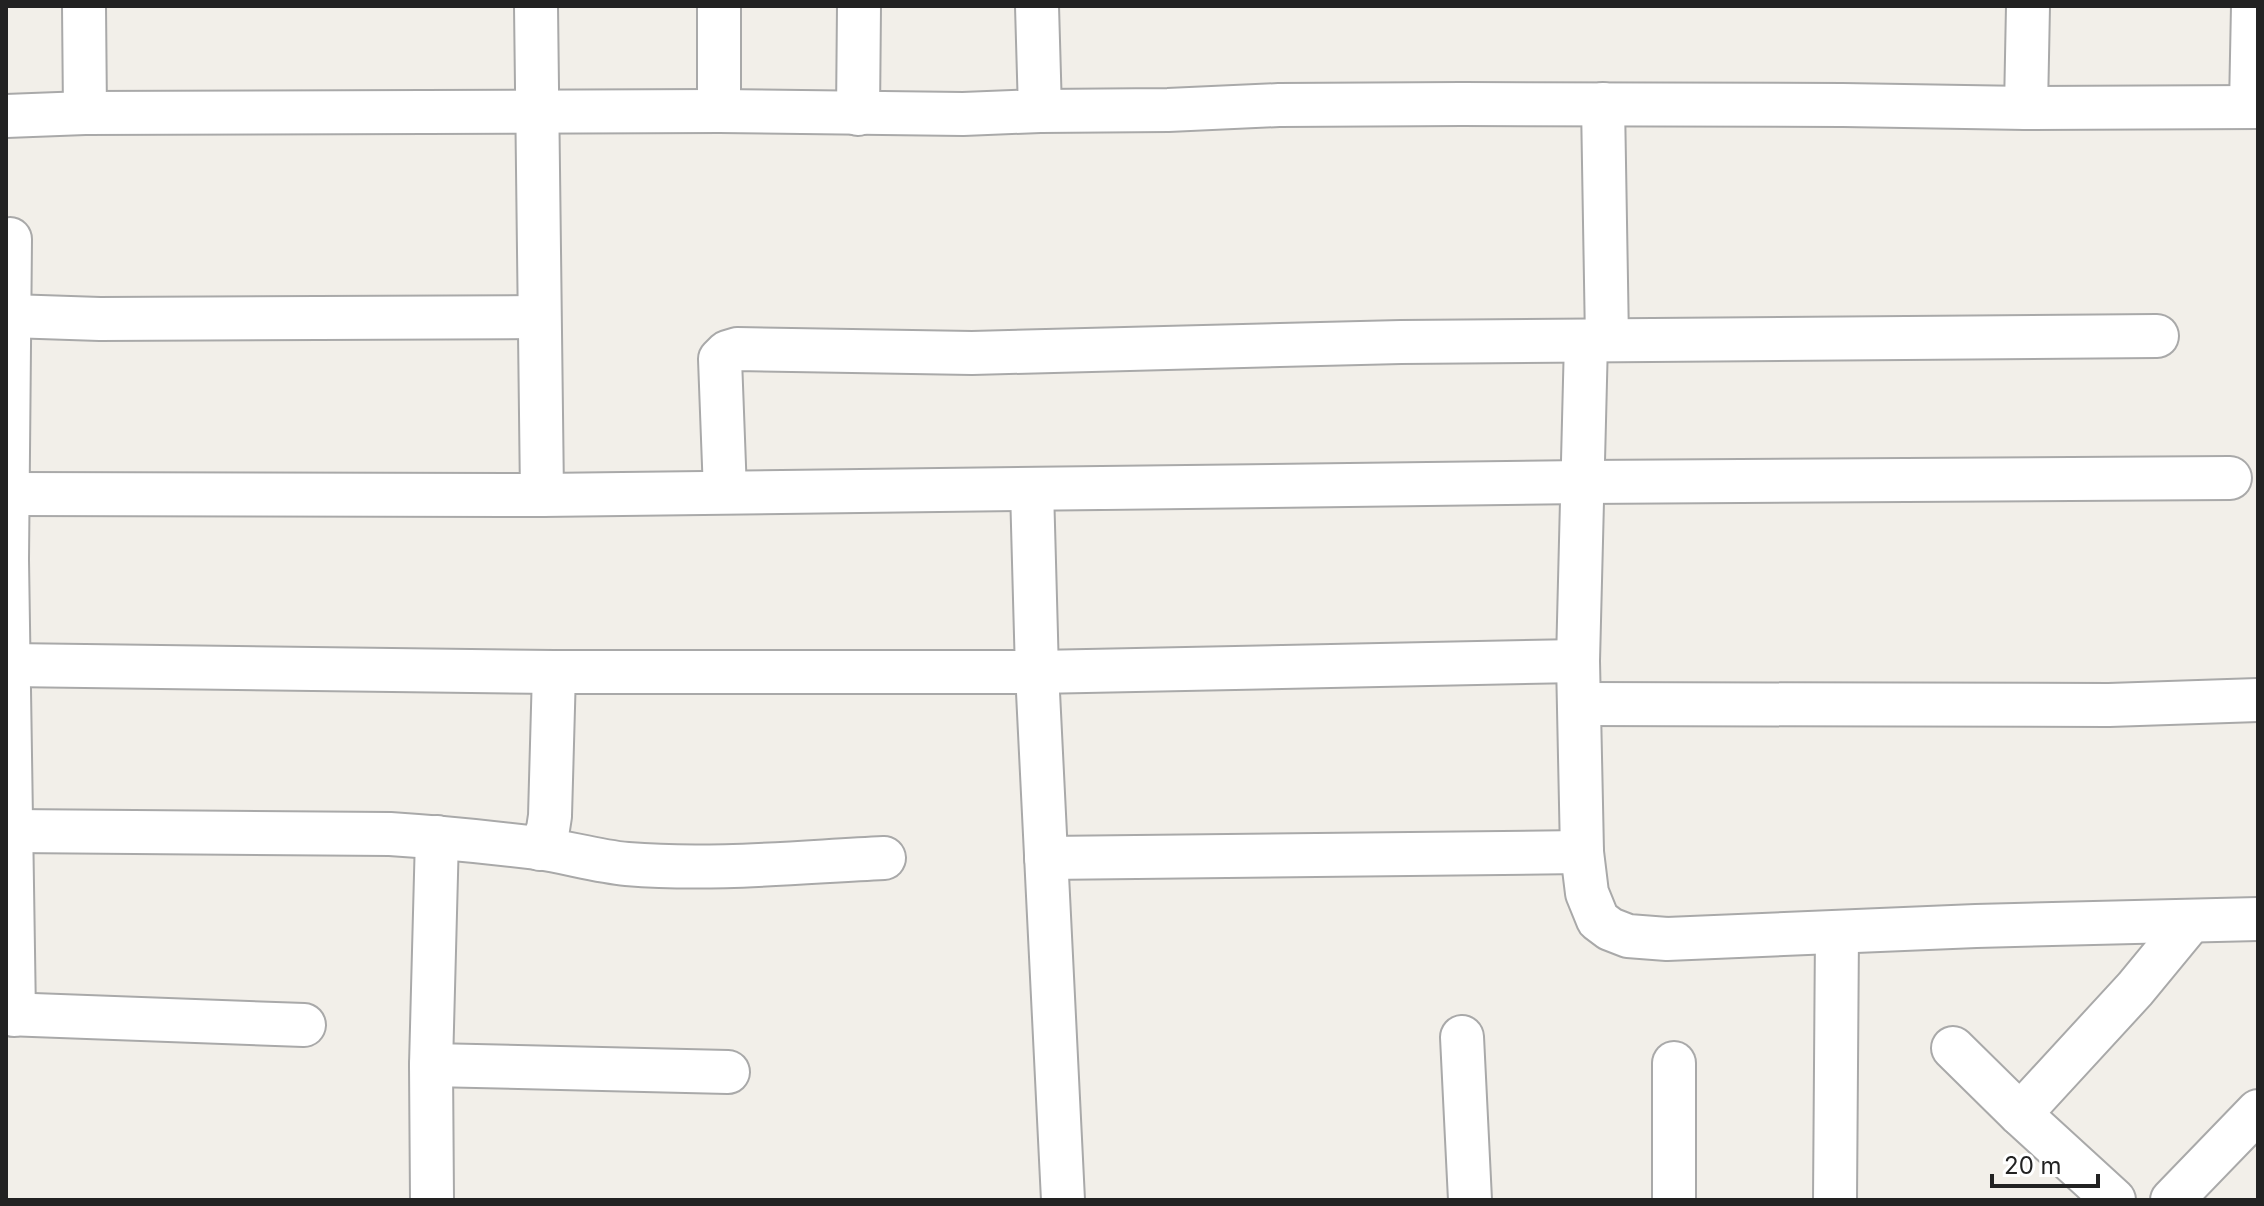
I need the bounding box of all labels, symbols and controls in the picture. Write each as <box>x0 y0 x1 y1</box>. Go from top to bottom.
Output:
scale bar <box>1992 1138 2098 1188</box>
text: 20 m <box>2004 1151 2062 1180</box>

